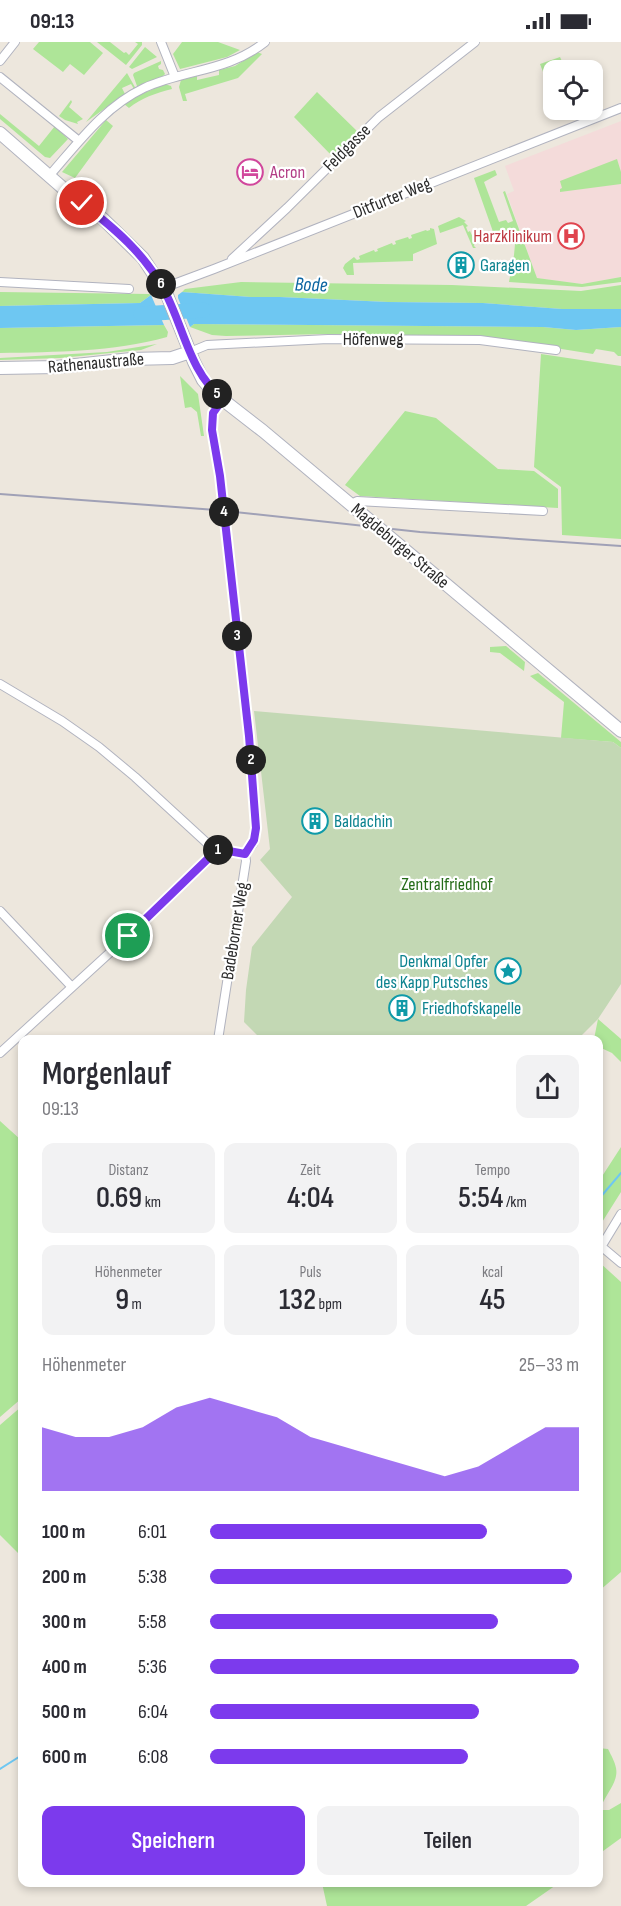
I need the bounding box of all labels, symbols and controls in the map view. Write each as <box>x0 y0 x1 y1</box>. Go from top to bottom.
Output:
text: 09:13 <box>30 8 74 35</box>
map controls <box>543 60 603 120</box>
button: locate <box>543 60 603 120</box>
street label: Feldgasse <box>319 120 375 176</box>
hotel icon: Acron <box>235 157 265 187</box>
place label: Acron <box>269 162 305 183</box>
street label: Ditfurter Weg <box>350 173 434 223</box>
pin <box>56 177 107 228</box>
icon: check <box>65 186 98 219</box>
hospital icon: Harzklinikum <box>556 221 586 251</box>
place label: Harzklinikum <box>473 226 552 247</box>
building icon: Garagen <box>446 250 476 280</box>
place label: Garagen <box>480 255 530 276</box>
pin: 6 <box>146 269 176 299</box>
water label: Bode <box>294 272 328 298</box>
text: 6 <box>157 274 165 293</box>
street label: Höfenweg <box>343 329 403 350</box>
street label: Rathenaustraße <box>47 348 145 378</box>
pin: 5 <box>202 379 232 409</box>
text: 5 <box>213 384 221 403</box>
pin: 4 <box>209 497 239 527</box>
street label: Magdeburger Straße <box>347 499 453 593</box>
text: 4 <box>220 502 228 521</box>
pin: 3 <box>222 621 252 651</box>
text: 3 <box>233 626 241 645</box>
pin: 2 <box>236 745 266 775</box>
text: 2 <box>247 750 255 769</box>
building icon: Baldachin <box>300 806 330 836</box>
place label: Baldachin <box>334 811 393 832</box>
pin: 1 <box>203 835 233 865</box>
text: 1 <box>215 840 221 859</box>
park label: Zentralfriedhof <box>401 874 494 895</box>
street label: Badeborner Weg <box>217 881 253 981</box>
pin <box>102 910 153 961</box>
icon: arrive <box>111 919 144 952</box>
place label: Denkmal Opfer des Kapp Putsches <box>376 951 488 993</box>
place icon: Denkmal Opfer des Kapp Putsches <box>493 956 523 986</box>
building icon: Friedhofskapelle <box>387 993 417 1023</box>
place label: Friedhofskapelle <box>422 998 521 1019</box>
text: Morgenlauf <box>42 1054 171 1094</box>
button: share <box>516 1055 579 1118</box>
text: 09:13 <box>42 1097 79 1121</box>
text: Distanz <box>108 1161 149 1180</box>
text: Zeit <box>300 1161 321 1180</box>
text: Tempo <box>475 1161 510 1180</box>
text: 0.69 <box>96 1180 142 1216</box>
text: 4:04 <box>287 1180 334 1216</box>
text: 5:54 <box>458 1180 503 1216</box>
text: km <box>142 1193 161 1212</box>
text: /km <box>503 1193 527 1212</box>
text: Höhenmeter <box>95 1263 162 1282</box>
text: Puls <box>299 1263 322 1282</box>
text: kcal <box>482 1263 503 1282</box>
text: 9 <box>115 1282 129 1318</box>
text: 132 <box>279 1282 316 1318</box>
text: 45 <box>479 1282 506 1318</box>
text: m <box>129 1295 142 1314</box>
text: bpm <box>316 1295 342 1314</box>
text: Höhenmeter <box>42 1353 126 1377</box>
text: 25–33 m <box>519 1353 579 1377</box>
text: 100 m <box>42 1520 85 1544</box>
text: 6:01 <box>138 1520 166 1544</box>
text: 200 m <box>42 1565 86 1589</box>
text: 5:38 <box>138 1565 167 1589</box>
text: 300 m <box>42 1610 86 1634</box>
text: 5:58 <box>138 1610 167 1634</box>
text: 400 m <box>42 1655 87 1679</box>
text: 5:36 <box>138 1655 167 1679</box>
text: 500 m <box>42 1700 86 1724</box>
text: 6:04 <box>138 1700 168 1724</box>
text: 600 m <box>42 1745 87 1769</box>
text: 6:08 <box>138 1745 168 1769</box>
button: Speichern <box>42 1806 305 1875</box>
button: Teilen <box>317 1806 579 1875</box>

